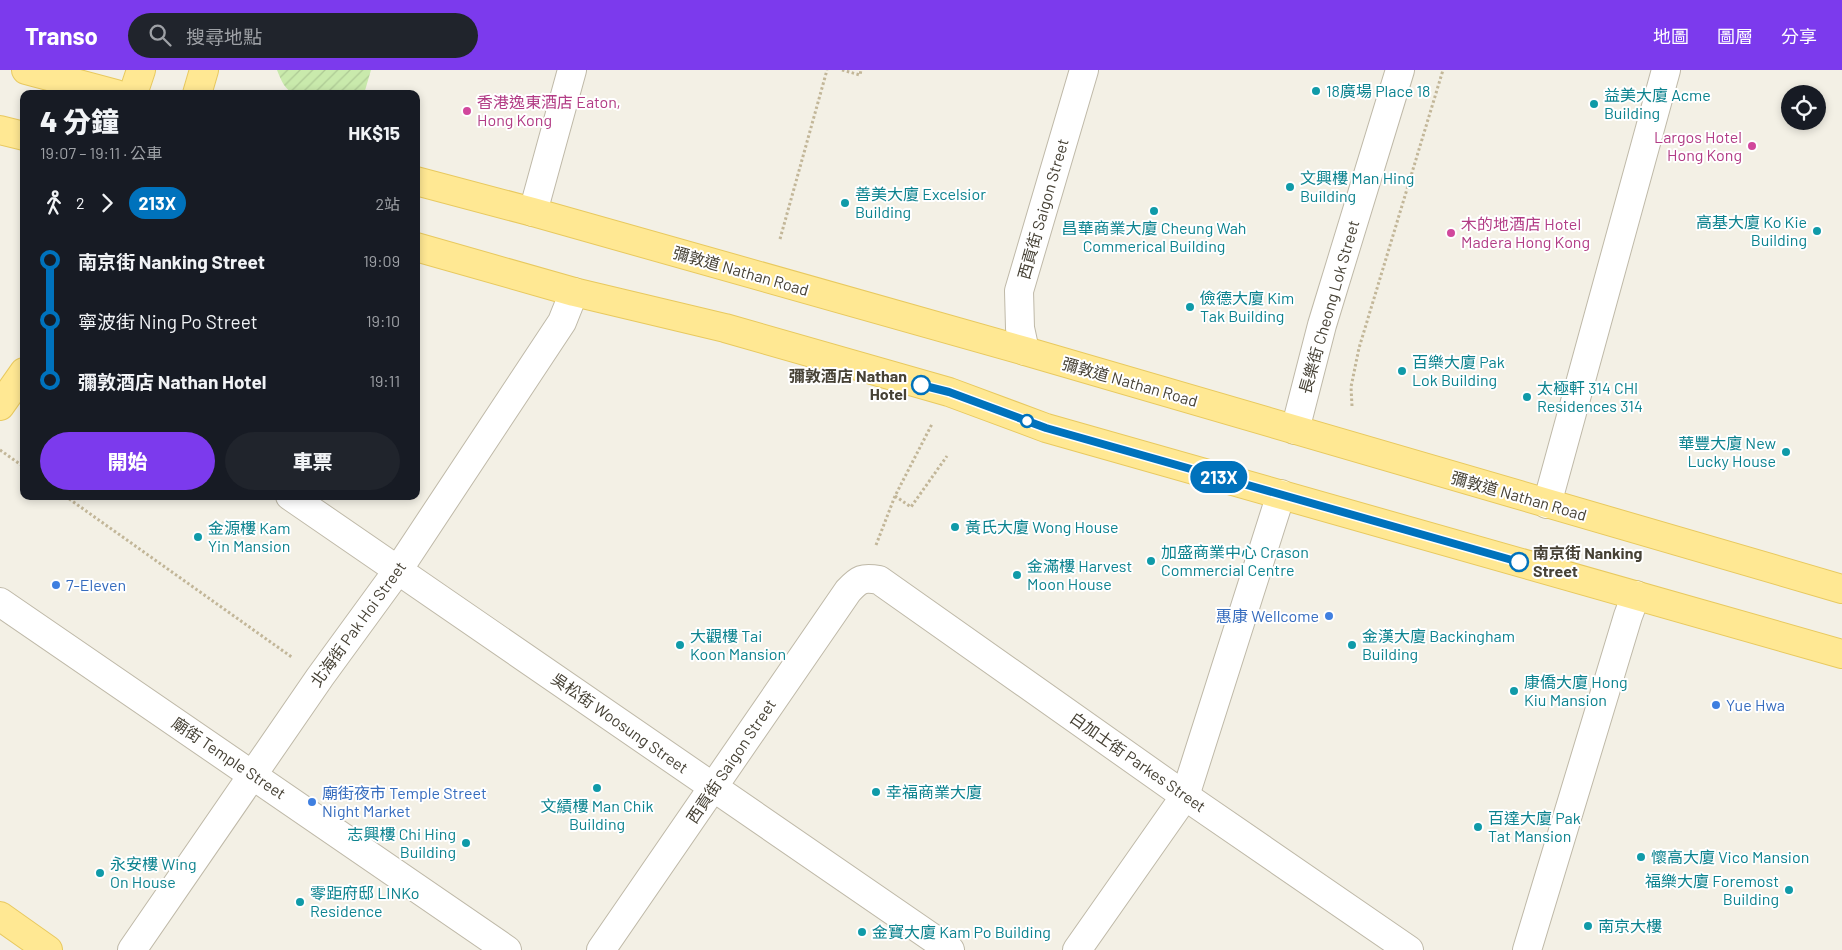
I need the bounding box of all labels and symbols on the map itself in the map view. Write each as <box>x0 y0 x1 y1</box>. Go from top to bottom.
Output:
place label: 18廣場 Place 18 <box>1326 81 1430 100</box>
marker: 18廣場 Place 18 <box>1310 85 1322 97</box>
place label: 益美大廈 Acme Building <box>1604 85 1711 122</box>
place label: 香港逸東酒店 Eaton, Hong Kong <box>477 92 621 129</box>
marker: 益美大廈 Acme Building <box>1588 98 1600 110</box>
marker: 香港逸東酒店 Eaton, Hong Kong <box>461 105 473 117</box>
place label: Largos Hotel Hong Kong <box>1654 127 1742 164</box>
street label: 西貢街 Saigon Street <box>1013 136 1072 281</box>
marker: Largos Hotel Hong Kong <box>1746 140 1758 152</box>
place label: 文興樓 Man Hing Building <box>1300 168 1414 205</box>
marker: 文興樓 Man Hing Building <box>1284 181 1296 193</box>
place label: 善美大廈 Excelsior Building <box>855 184 986 221</box>
marker: 善美大廈 Excelsior Building <box>839 197 851 209</box>
marker: 昌華商業大廈 Cheung Wah Commerical Building <box>1148 205 1160 217</box>
place label: 高基大廈 Ko Kie Building <box>1696 212 1807 249</box>
place label: 木的地酒店 Hotel Madera Hong Kong <box>1461 214 1590 251</box>
place label: 昌華商業大廈 Cheung Wah Commerical Building <box>1062 218 1247 255</box>
street label: 長樂街 Cheong Lok Street <box>1295 218 1362 396</box>
marker: 高基大廈 Ko Kie Building <box>1811 225 1823 237</box>
marker: 木的地酒店 Hotel Madera Hong Kong <box>1445 227 1457 239</box>
street label: 彌敦道 Nathan Road <box>671 242 811 299</box>
place label: 儉德大廈 Kim Tak Building <box>1200 288 1294 325</box>
marker: 儉德大廈 Kim Tak Building <box>1184 301 1196 313</box>
place label: 百樂大廈 Pak Lok Building <box>1412 352 1505 389</box>
street label: 彌敦道 Nathan Road <box>1060 353 1200 410</box>
marker: 百樂大廈 Pak Lok Building <box>1396 365 1408 377</box>
place label: 彌敦酒店 Nathan Hotel <box>789 366 907 403</box>
marker: 彌敦酒店 Nathan Hotel <box>911 375 931 395</box>
place label: 太極軒 314 CHI Residences 314 <box>1537 378 1643 415</box>
marker: 太極軒 314 CHI Residences 314 <box>1521 391 1533 403</box>
unlabelled marker <box>1020 414 1034 428</box>
place label: 華豐大廈 New Lucky House <box>1678 433 1776 470</box>
marker: 華豐大廈 New Lucky House <box>1780 446 1792 458</box>
line badge: 213X <box>1184 461 1254 493</box>
street label: 彌敦道 Nathan Road <box>1449 467 1589 524</box>
place label: 黃氏大廈 Wong House <box>965 517 1119 536</box>
place label: 金源樓 Kam Yin Mansion <box>208 518 290 555</box>
marker: 黃氏大廈 Wong House <box>949 521 961 533</box>
marker: 金源樓 Kam Yin Mansion <box>192 531 204 543</box>
place label: 加盛商業中心 Crason Commercial Centre <box>1161 542 1309 579</box>
place label: 南京街 Nanking Street <box>1533 543 1642 580</box>
marker: 南京街 Nanking Street <box>1509 552 1529 572</box>
marker: 加盛商業中心 Crason Commercial Centre <box>1145 555 1157 567</box>
place label: 金滿樓 Harvest Moon House <box>1027 556 1132 593</box>
street label: 北海街 Pak Hoi Street <box>306 557 409 690</box>
marker: 金滿樓 Harvest Moon House <box>1011 569 1023 581</box>
place label: 7-Eleven <box>66 575 126 594</box>
marker: 7-Eleven <box>50 579 62 591</box>
place label: 惠康 Wellcome <box>1216 606 1319 625</box>
marker: 惠康 Wellcome <box>1323 610 1335 622</box>
place label: 大觀樓 Tai Koon Mansion <box>690 626 786 663</box>
place label: 金漢大廈 Backingham Building <box>1362 626 1515 663</box>
marker: 大觀樓 Tai Koon Mansion <box>674 639 686 651</box>
marker: 金漢大廈 Backingham Building <box>1346 639 1358 651</box>
street label: 吳松街 Woosung Street <box>548 668 692 777</box>
place label: 康僑大廈 Hong Kiu Mansion <box>1524 672 1628 709</box>
marker: 康僑大廈 Hong Kiu Mansion <box>1508 685 1520 697</box>
street label: 西貢街 Saigon Street <box>682 695 779 826</box>
place label: Yue Hwa <box>1726 695 1785 714</box>
marker: Yue Hwa <box>1710 699 1722 711</box>
street label: 白加士街 Parkes Street <box>1067 708 1210 816</box>
street label: 廟街 Temple Street <box>169 713 290 803</box>
marker: 文績樓 Man Chik Building <box>591 782 603 794</box>
place label: 幸福商業大廈 <box>886 782 982 801</box>
place label: 廟街夜市 Temple Street Night Market <box>322 783 487 820</box>
marker: 幸福商業大廈 <box>870 786 882 798</box>
marker: 廟街夜市 Temple Street Night Market <box>306 796 318 808</box>
place label: 文績樓 Man Chik Building <box>540 796 654 833</box>
place label: 百達大廈 Pak Tat Mansion <box>1488 808 1581 845</box>
marker: 百達大廈 Pak Tat Mansion <box>1472 821 1484 833</box>
place label: 志興樓 Chi Hing Building <box>347 824 456 861</box>
marker: 志興樓 Chi Hing Building <box>460 837 472 849</box>
place label: 懷高大廈 Vico Mansion <box>1651 847 1809 866</box>
marker: 懷高大廈 Vico Mansion <box>1635 851 1647 863</box>
place label: 永安樓 Wing On House <box>110 854 197 891</box>
marker: 永安樓 Wing On House <box>94 867 106 879</box>
place label: 福樂大廈 Foremost Building <box>1645 871 1779 908</box>
place label: 零距府邸 LINKo Residence <box>310 883 420 920</box>
marker: 福樂大廈 Foremost Building <box>1783 884 1795 896</box>
marker: 零距府邸 LINKo Residence <box>294 896 306 908</box>
place label: 南京大樓 <box>1598 916 1662 935</box>
marker: 南京大樓 <box>1582 920 1594 932</box>
place label: 金寶大廈 Kam Po Building <box>872 922 1051 941</box>
marker: 金寶大廈 Kam Po Building <box>856 926 868 938</box>

